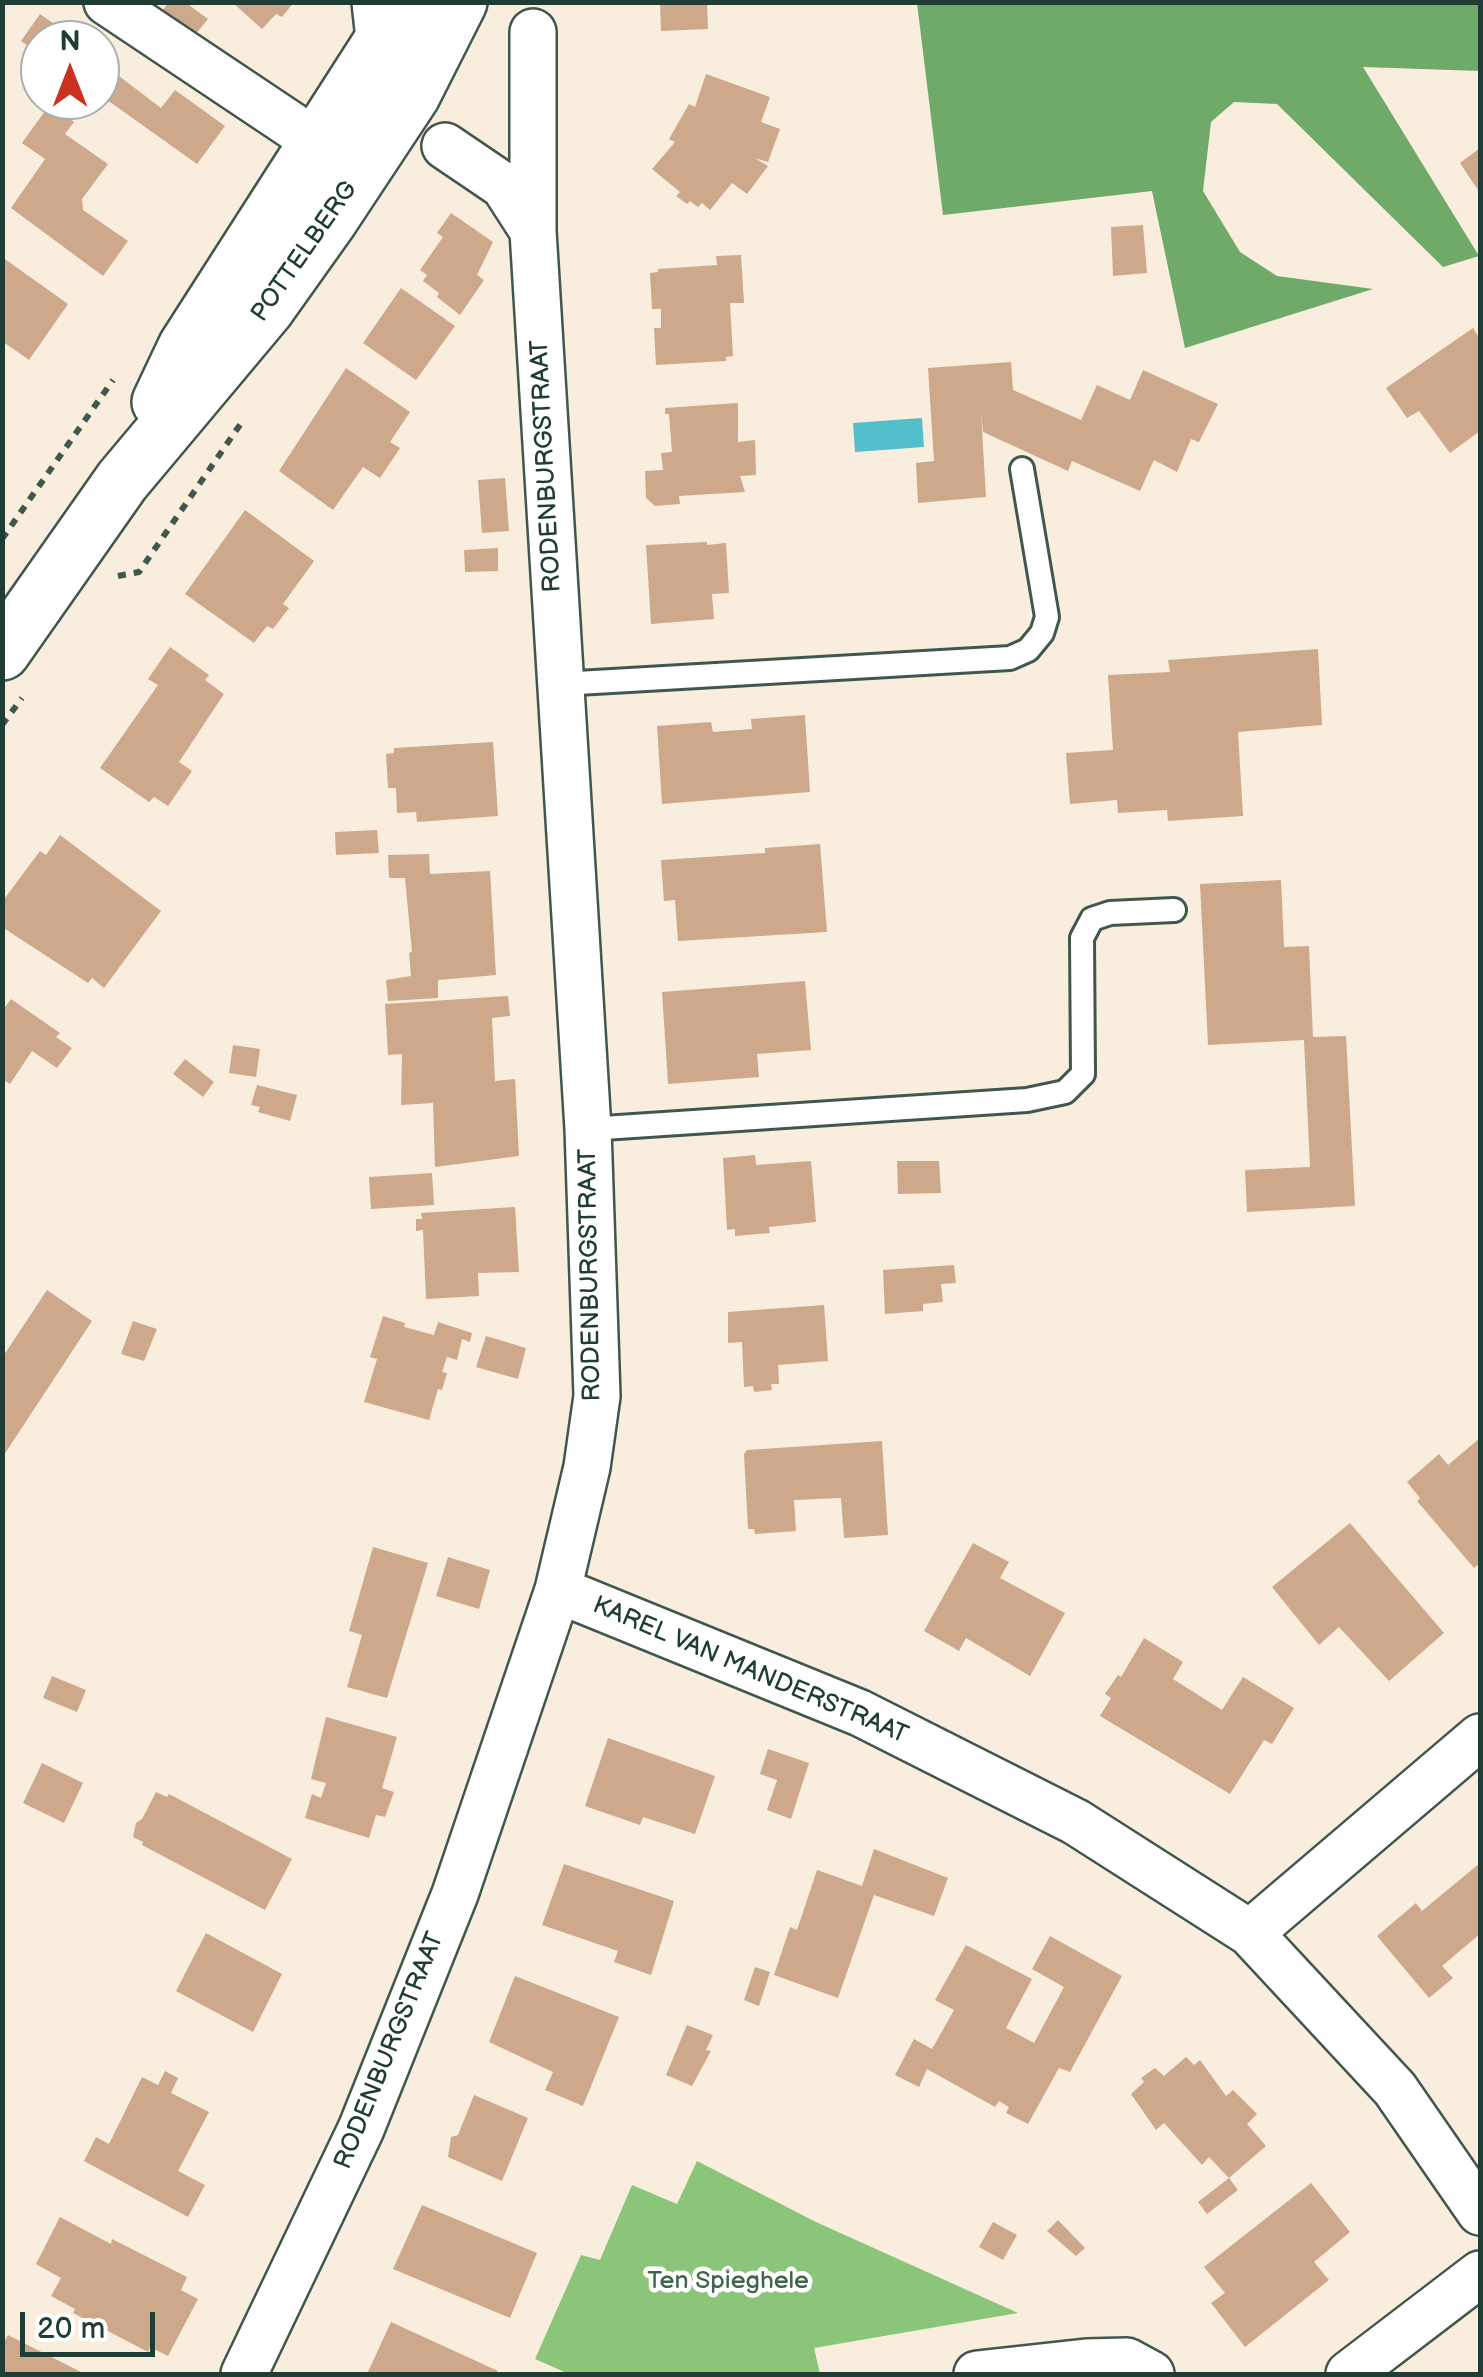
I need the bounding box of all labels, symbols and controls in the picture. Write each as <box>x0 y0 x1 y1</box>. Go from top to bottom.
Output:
north arrow <box>20 20 120 120</box>
text: N <box>59 25 81 58</box>
street label: POTTELBERG <box>246 176 364 328</box>
street label: RODENBURGSTRAAT <box>525 339 569 593</box>
street label: RODENBURGSTRAAT <box>574 1148 608 1402</box>
street label: KAREL VAN MANDERSTRAAT <box>588 1591 912 1751</box>
street label: RODENBURGSTRAAT <box>329 1928 451 2174</box>
park label: Ten Spieghele <box>647 2267 809 2297</box>
scale bar <box>25 2292 160 2354</box>
text: 20 m <box>37 2311 105 2347</box>

